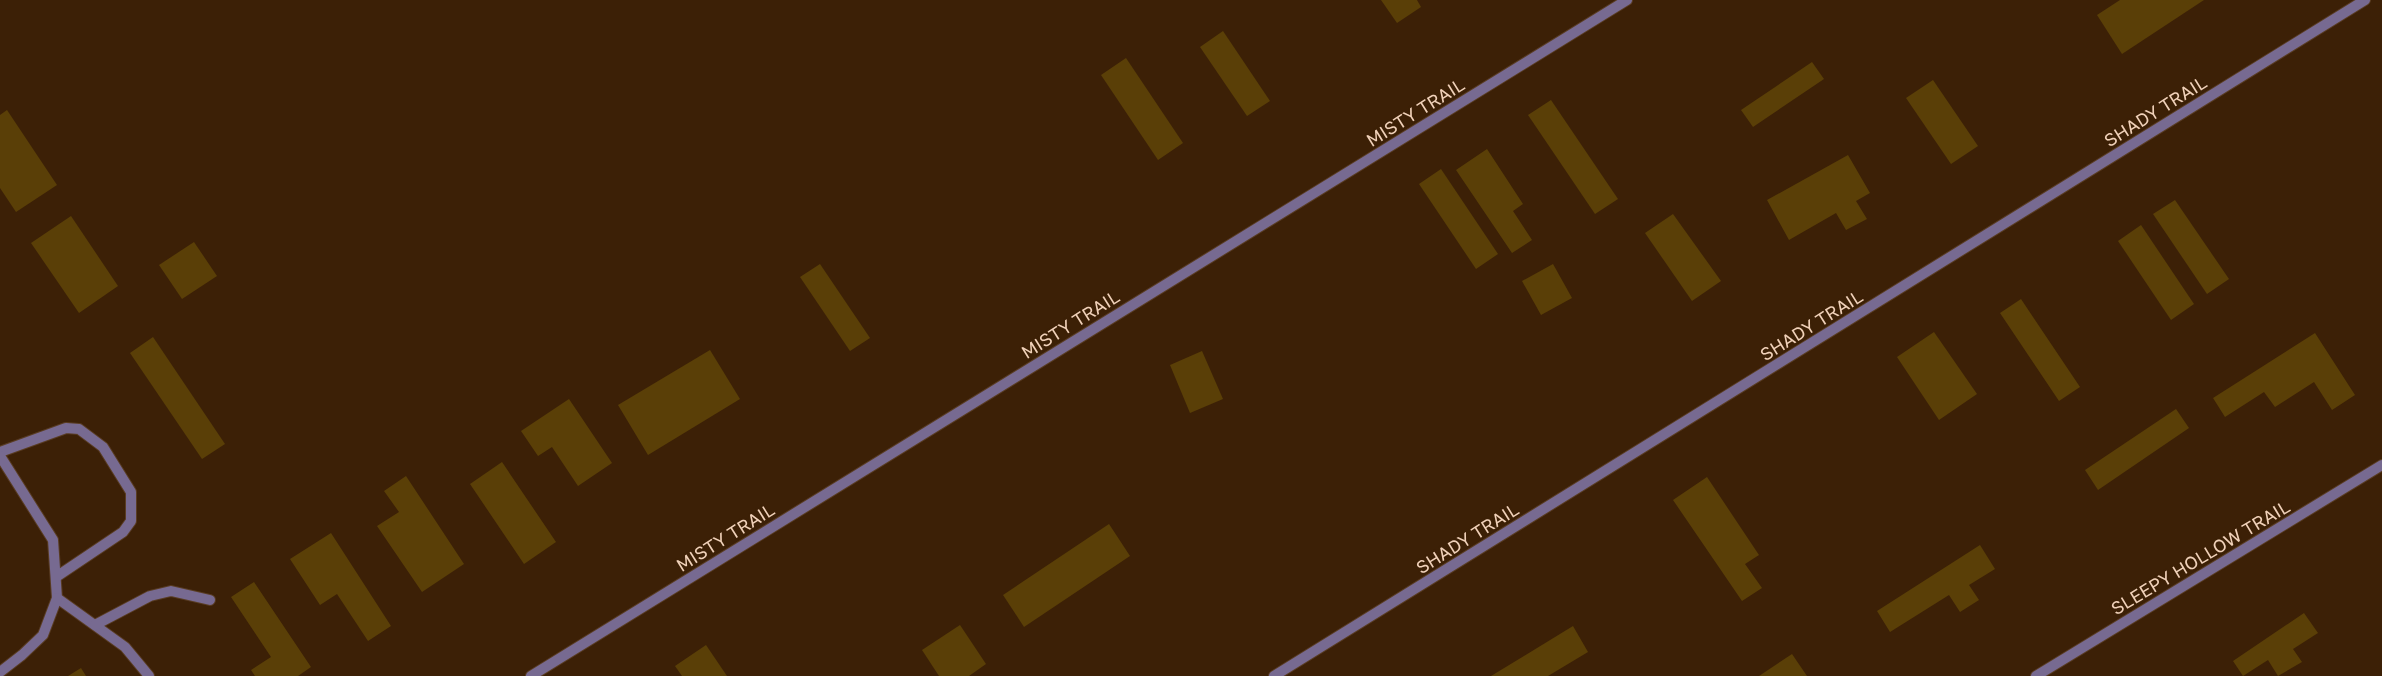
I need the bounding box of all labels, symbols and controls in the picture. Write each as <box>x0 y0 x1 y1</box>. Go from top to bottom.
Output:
street label: SHADY TRAIL <box>2100 71 2210 151</box>
street label: MISTY TRAIL <box>1362 73 1468 151</box>
street label: MISTY TRAIL <box>1017 285 1123 363</box>
street label: SHADY TRAIL <box>1756 285 1866 365</box>
street label: SLEEPY HOLLOW TRAIL <box>2107 495 2293 619</box>
street label: MISTY TRAIL <box>672 498 778 576</box>
street label: SHADY TRAIL <box>1412 498 1522 578</box>

